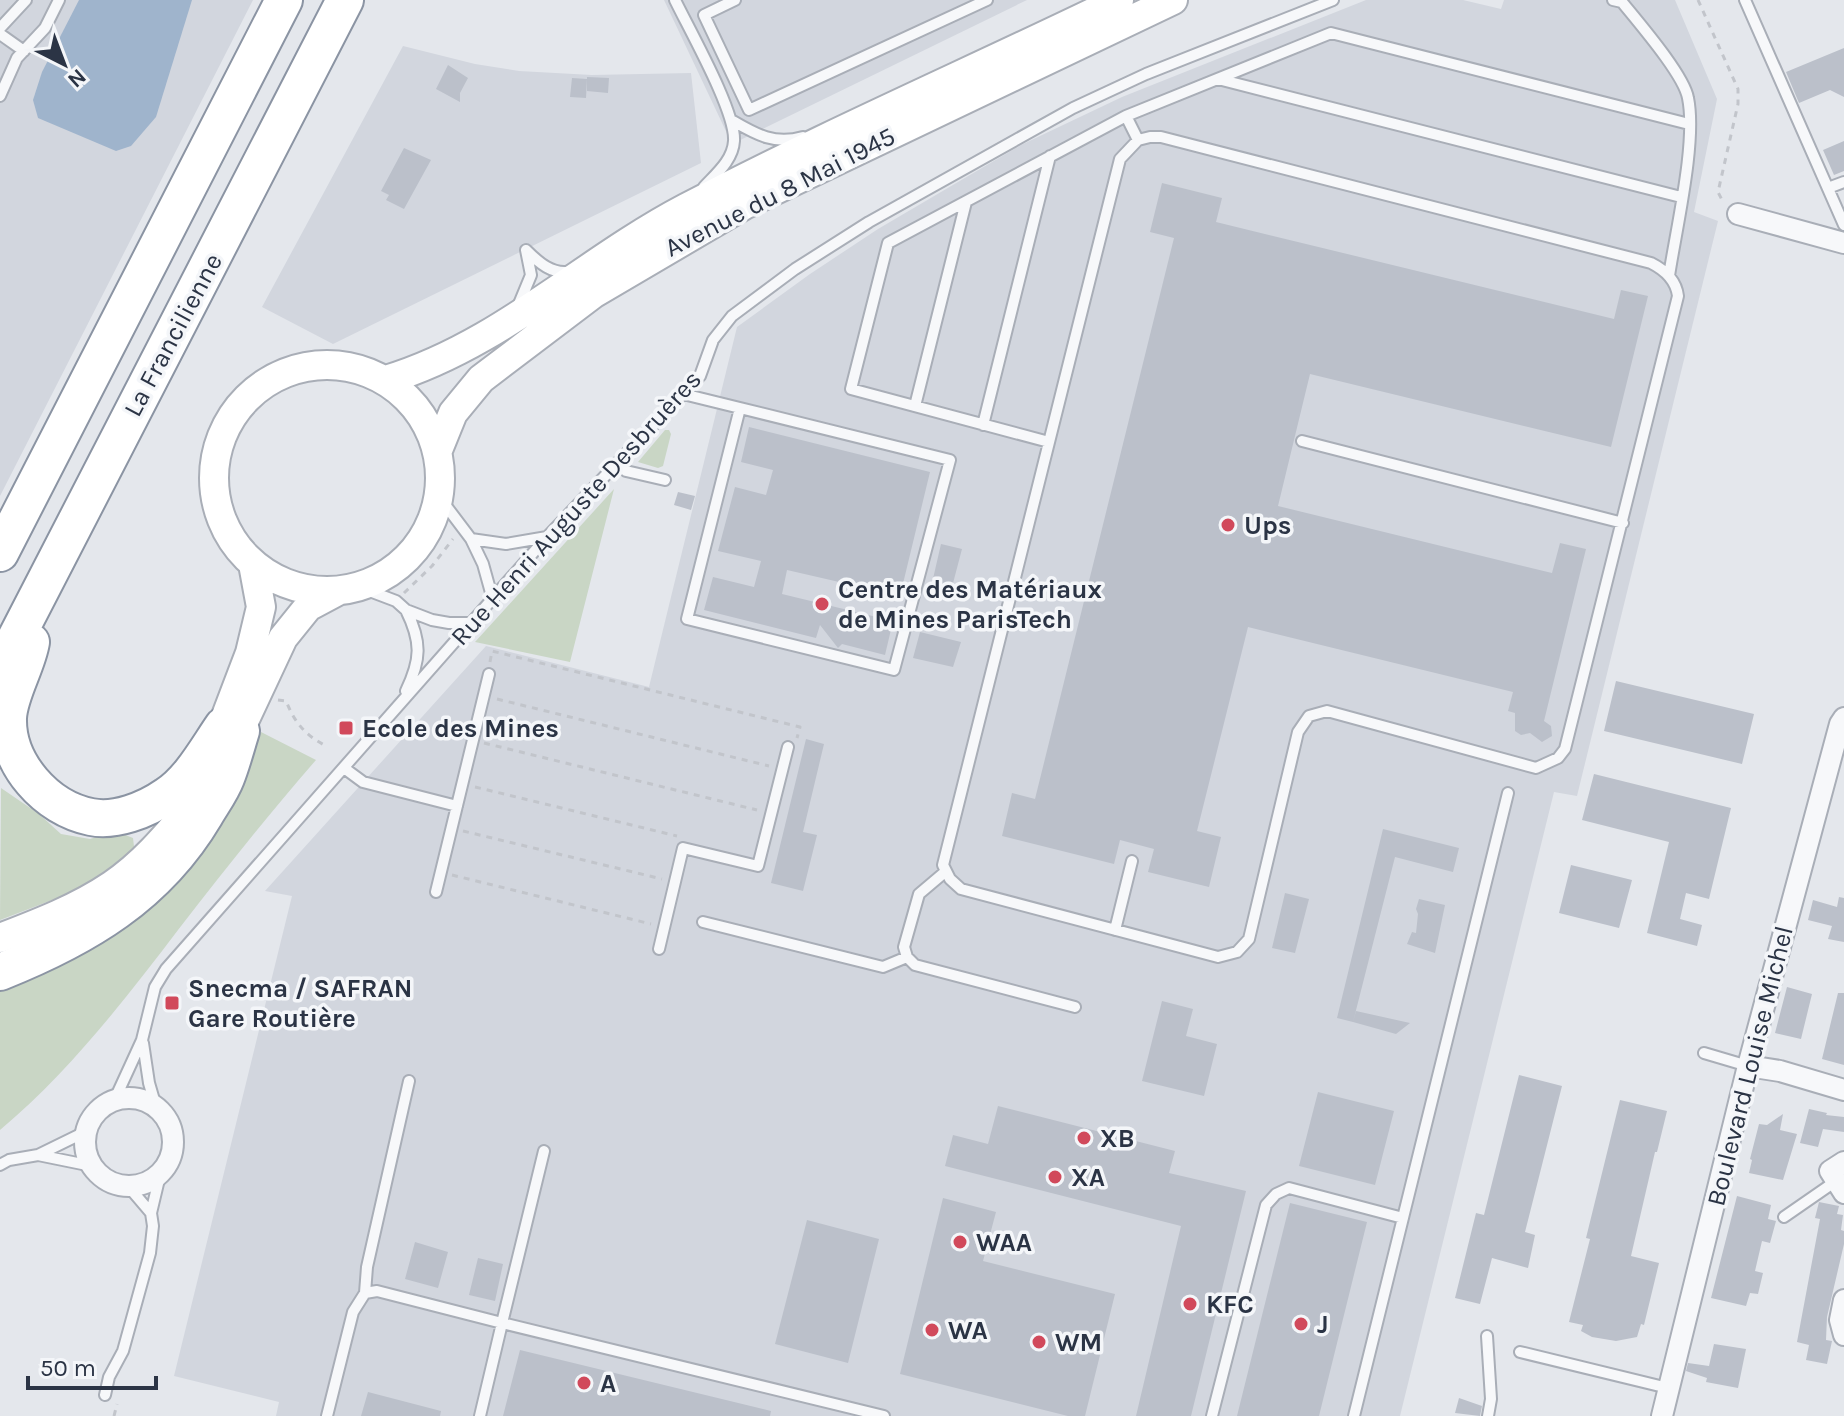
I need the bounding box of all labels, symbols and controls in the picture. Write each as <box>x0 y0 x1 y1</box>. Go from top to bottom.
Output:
north arrow <box>24 24 104 104</box>
text: N <box>62 63 91 93</box>
street label: Avenue du 8 Mai 1945 <box>660 120 900 264</box>
street label: La Francilienne <box>117 248 229 422</box>
street label: Rue Henri Auguste Desbruères <box>444 364 708 652</box>
place label: Ups <box>1244 510 1292 541</box>
marker: Ups <box>1219 516 1237 534</box>
place label: Centre des Matériaux de Mines ParisTech <box>838 574 1102 635</box>
marker: Centre des Matériaux de Mines ParisTech <box>813 595 831 613</box>
place label: Ecole des Mines <box>362 713 559 744</box>
marker: Ecole des Mines <box>337 719 355 737</box>
street label: Boulevard Louise Michel <box>1700 923 1800 1209</box>
place label: Snecma / SAFRAN Gare Routière <box>188 973 412 1034</box>
marker: Snecma / SAFRAN Gare Routière <box>163 994 181 1012</box>
place label: XB <box>1100 1123 1135 1154</box>
marker: XB <box>1075 1129 1093 1147</box>
place label: XA <box>1071 1162 1105 1193</box>
marker: XA <box>1046 1168 1064 1186</box>
place label: WAA <box>976 1227 1032 1258</box>
marker: WAA <box>951 1233 969 1251</box>
place label: KFC <box>1206 1289 1254 1320</box>
marker: KFC <box>1181 1295 1199 1313</box>
place label: J <box>1317 1309 1329 1340</box>
place label: WA <box>948 1315 988 1346</box>
marker: J <box>1292 1315 1310 1333</box>
marker: WA <box>923 1321 941 1339</box>
place label: WM <box>1055 1327 1102 1358</box>
marker: WM <box>1030 1333 1048 1351</box>
scale bar <box>28 1340 156 1390</box>
text: 50 m <box>40 1354 96 1382</box>
place label: A <box>600 1368 616 1399</box>
marker: A <box>575 1374 593 1392</box>

